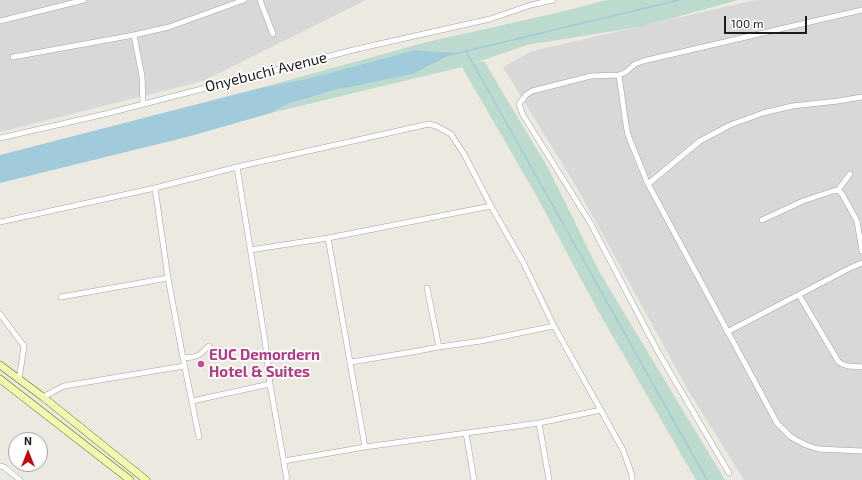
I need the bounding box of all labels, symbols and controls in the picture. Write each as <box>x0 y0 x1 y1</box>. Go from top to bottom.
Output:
scale bar <box>726 8 809 34</box>
text: 100 m <box>731 16 763 30</box>
street label: Onyebuchi Avenue <box>203 48 329 96</box>
place label: EUC Demordern Hotel & Suites <box>209 346 320 381</box>
marker: EUC Demordern Hotel & Suites <box>196 359 206 369</box>
north arrow <box>8 432 48 472</box>
text: N <box>24 434 32 447</box>

